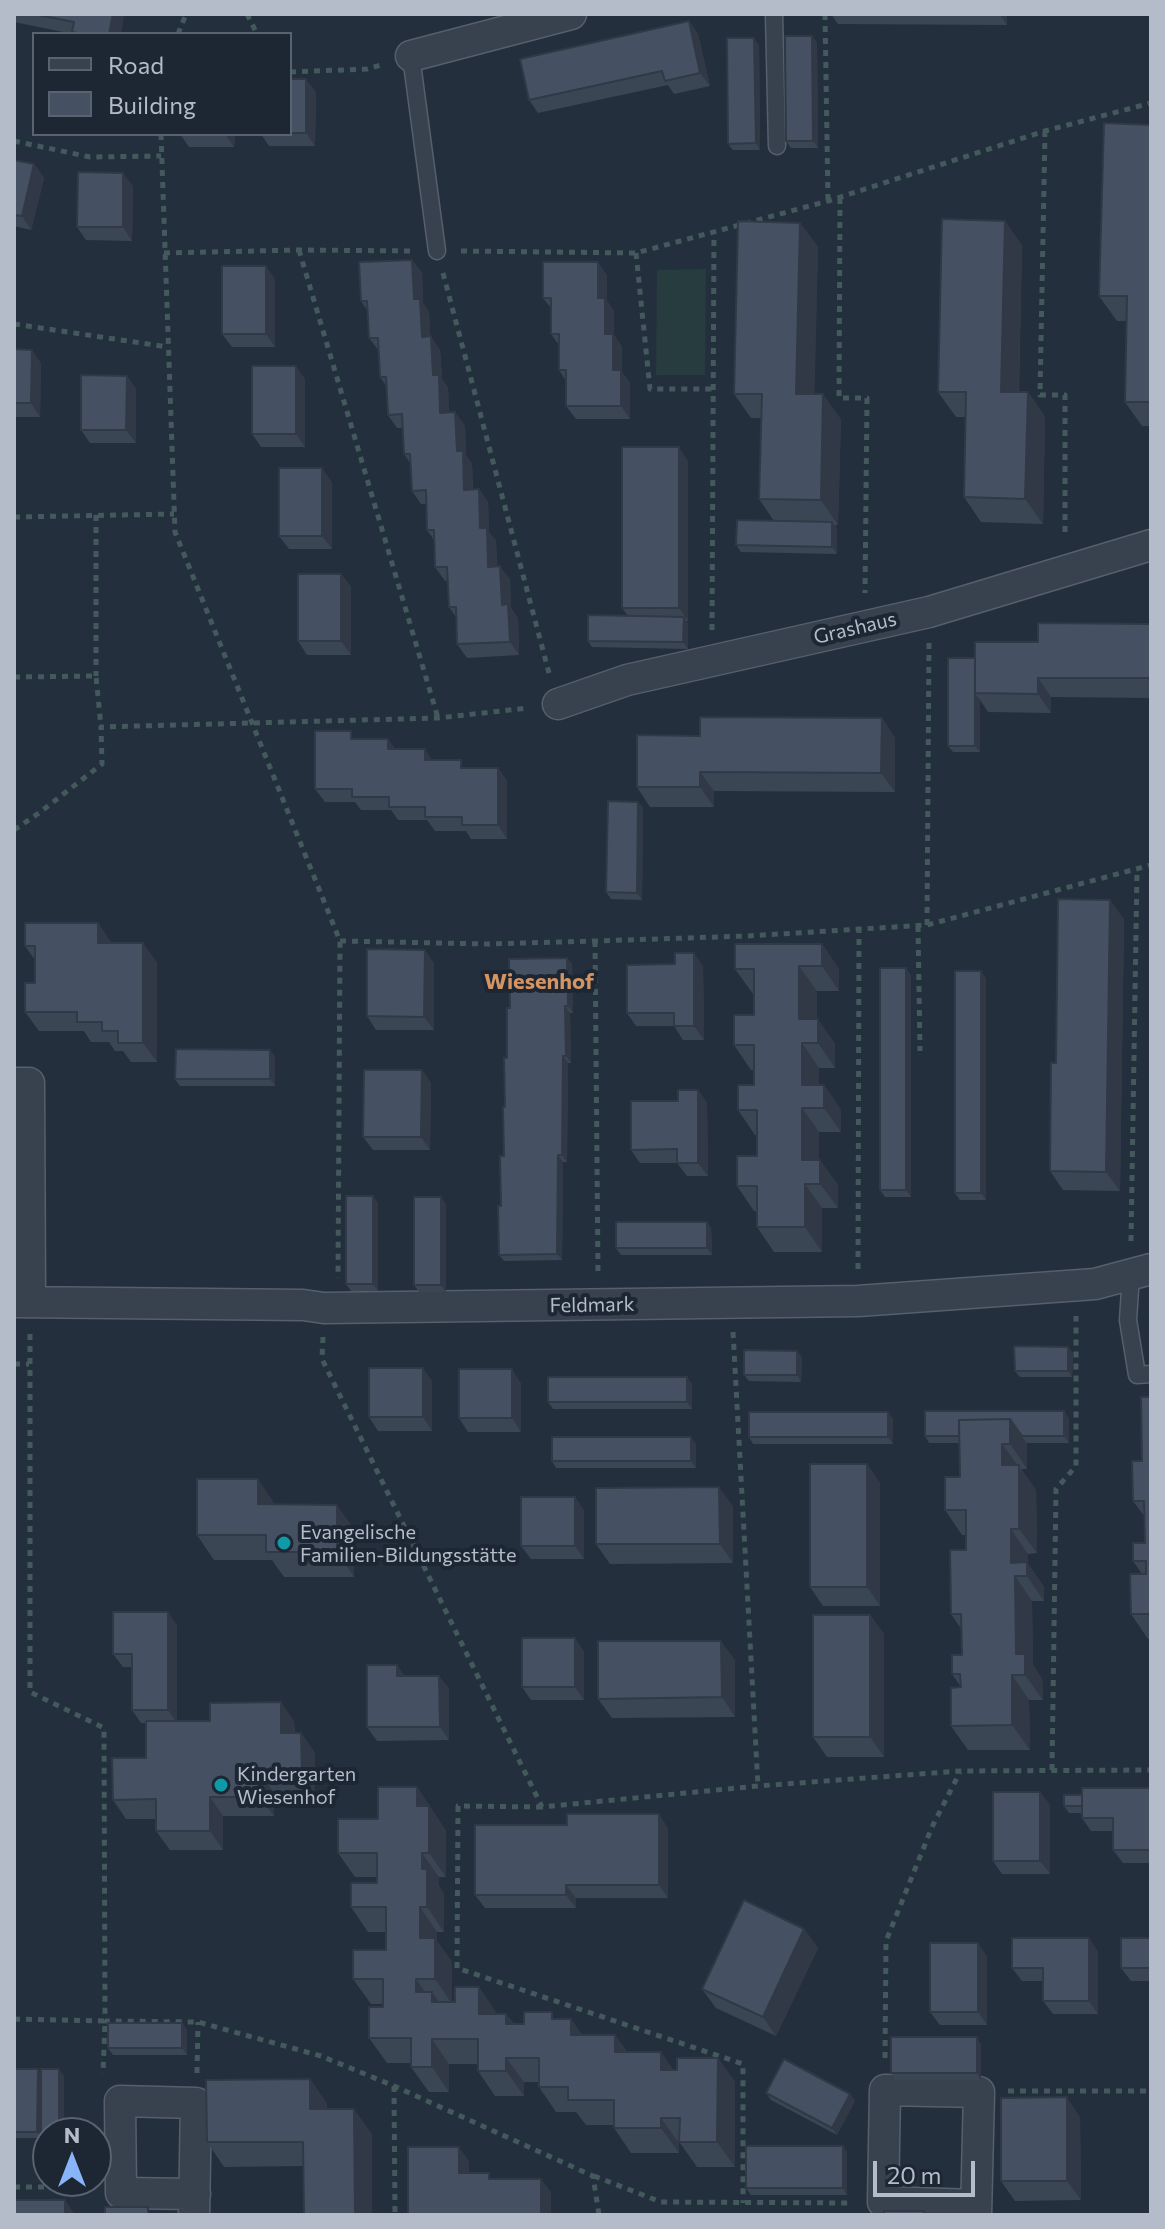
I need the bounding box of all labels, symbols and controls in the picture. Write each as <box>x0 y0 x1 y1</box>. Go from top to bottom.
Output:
legend <box>32 32 292 136</box>
text: Road <box>108 50 164 79</box>
text: Building <box>108 90 196 119</box>
street label: Grashaus <box>811 607 899 649</box>
district label: Wiesenhof <box>484 969 594 995</box>
street label: Feldmark <box>549 1292 635 1318</box>
place label: Evangelische Familien-Bildungsstätte <box>300 1520 516 1567</box>
marker: Evangelische Familien-Bildungsstätte <box>275 1534 293 1552</box>
place label: Kindergarten Wiesenhof <box>237 1762 356 1809</box>
marker: Kindergarten Wiesenhof <box>212 1776 230 1794</box>
north arrow <box>32 2117 112 2197</box>
text: N <box>64 2121 80 2148</box>
scale bar <box>877 2145 979 2195</box>
text: 20 m <box>887 2160 941 2189</box>

